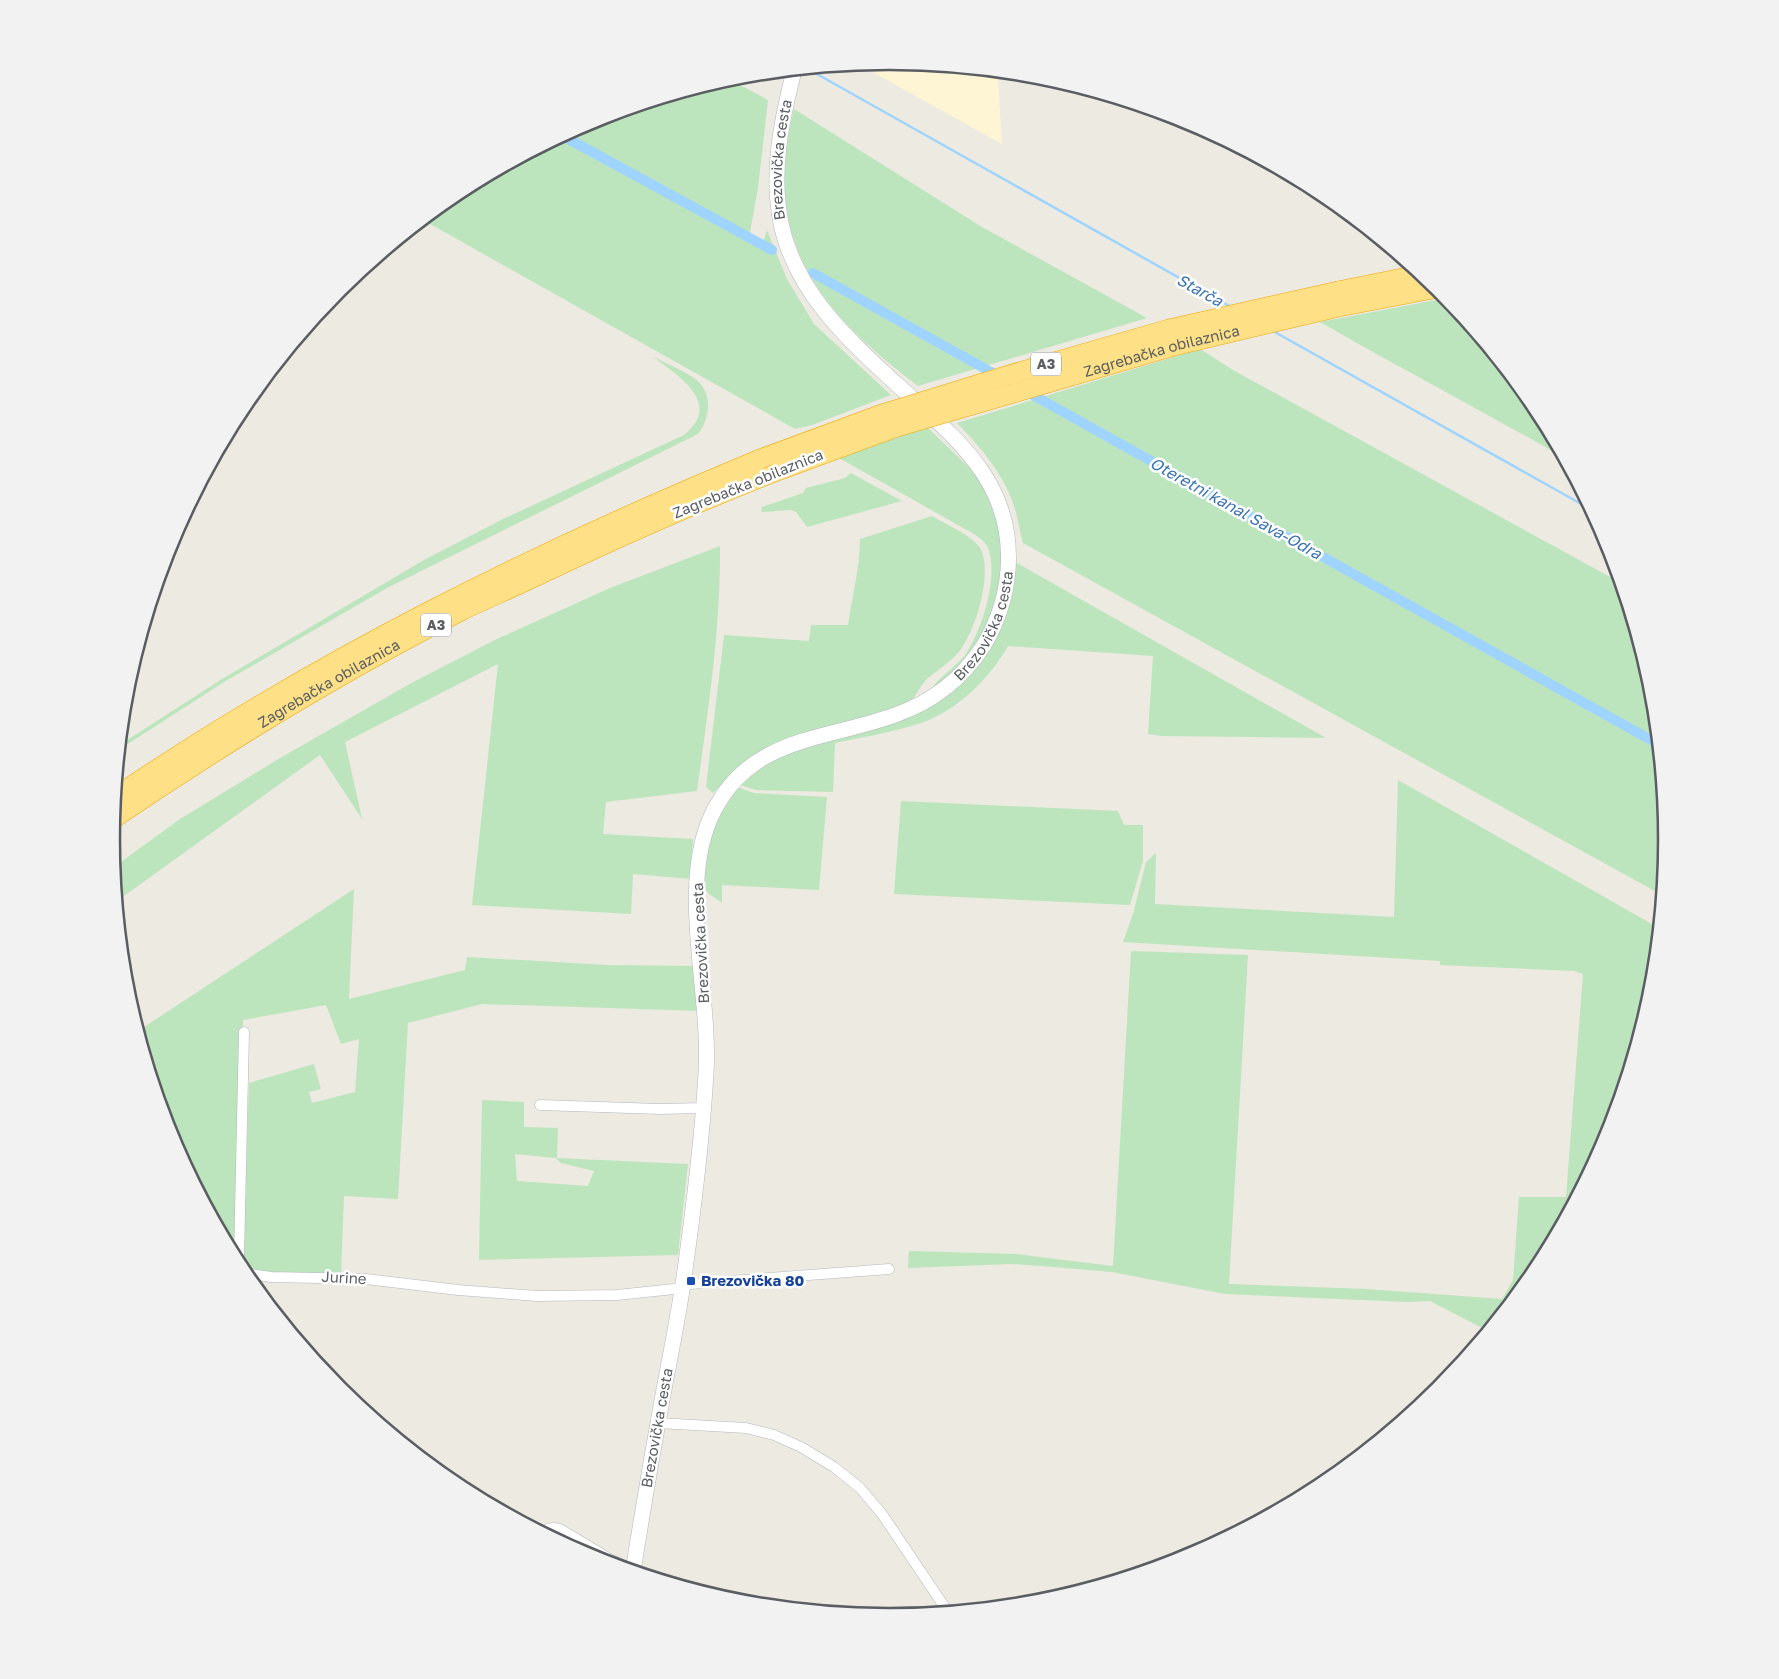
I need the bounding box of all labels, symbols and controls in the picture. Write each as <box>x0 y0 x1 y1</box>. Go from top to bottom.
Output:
street label: Brezovička cesta <box>767 97 795 221</box>
water label: Starča <box>1174 269 1227 311</box>
street label: Zagrebačka obilaznica <box>1081 321 1241 380</box>
road number: A3 <box>1031 352 1061 376</box>
street label: Zagrebačka obilaznica <box>670 445 825 521</box>
water label: Oteretni kanal Sava-Odra <box>1147 453 1326 564</box>
street label: Brezovička cesta <box>949 570 1016 684</box>
road number: A3 <box>421 614 451 636</box>
street label: Zagrebačka obilaznica <box>254 635 403 731</box>
street label: Brezovička cesta <box>688 882 712 1004</box>
street label: Jurine <box>321 1267 367 1287</box>
place label: Brezovička 80 <box>701 1271 805 1289</box>
marker: Brezovička 80 <box>685 1275 697 1287</box>
street label: Brezovička cesta <box>637 1366 676 1489</box>

